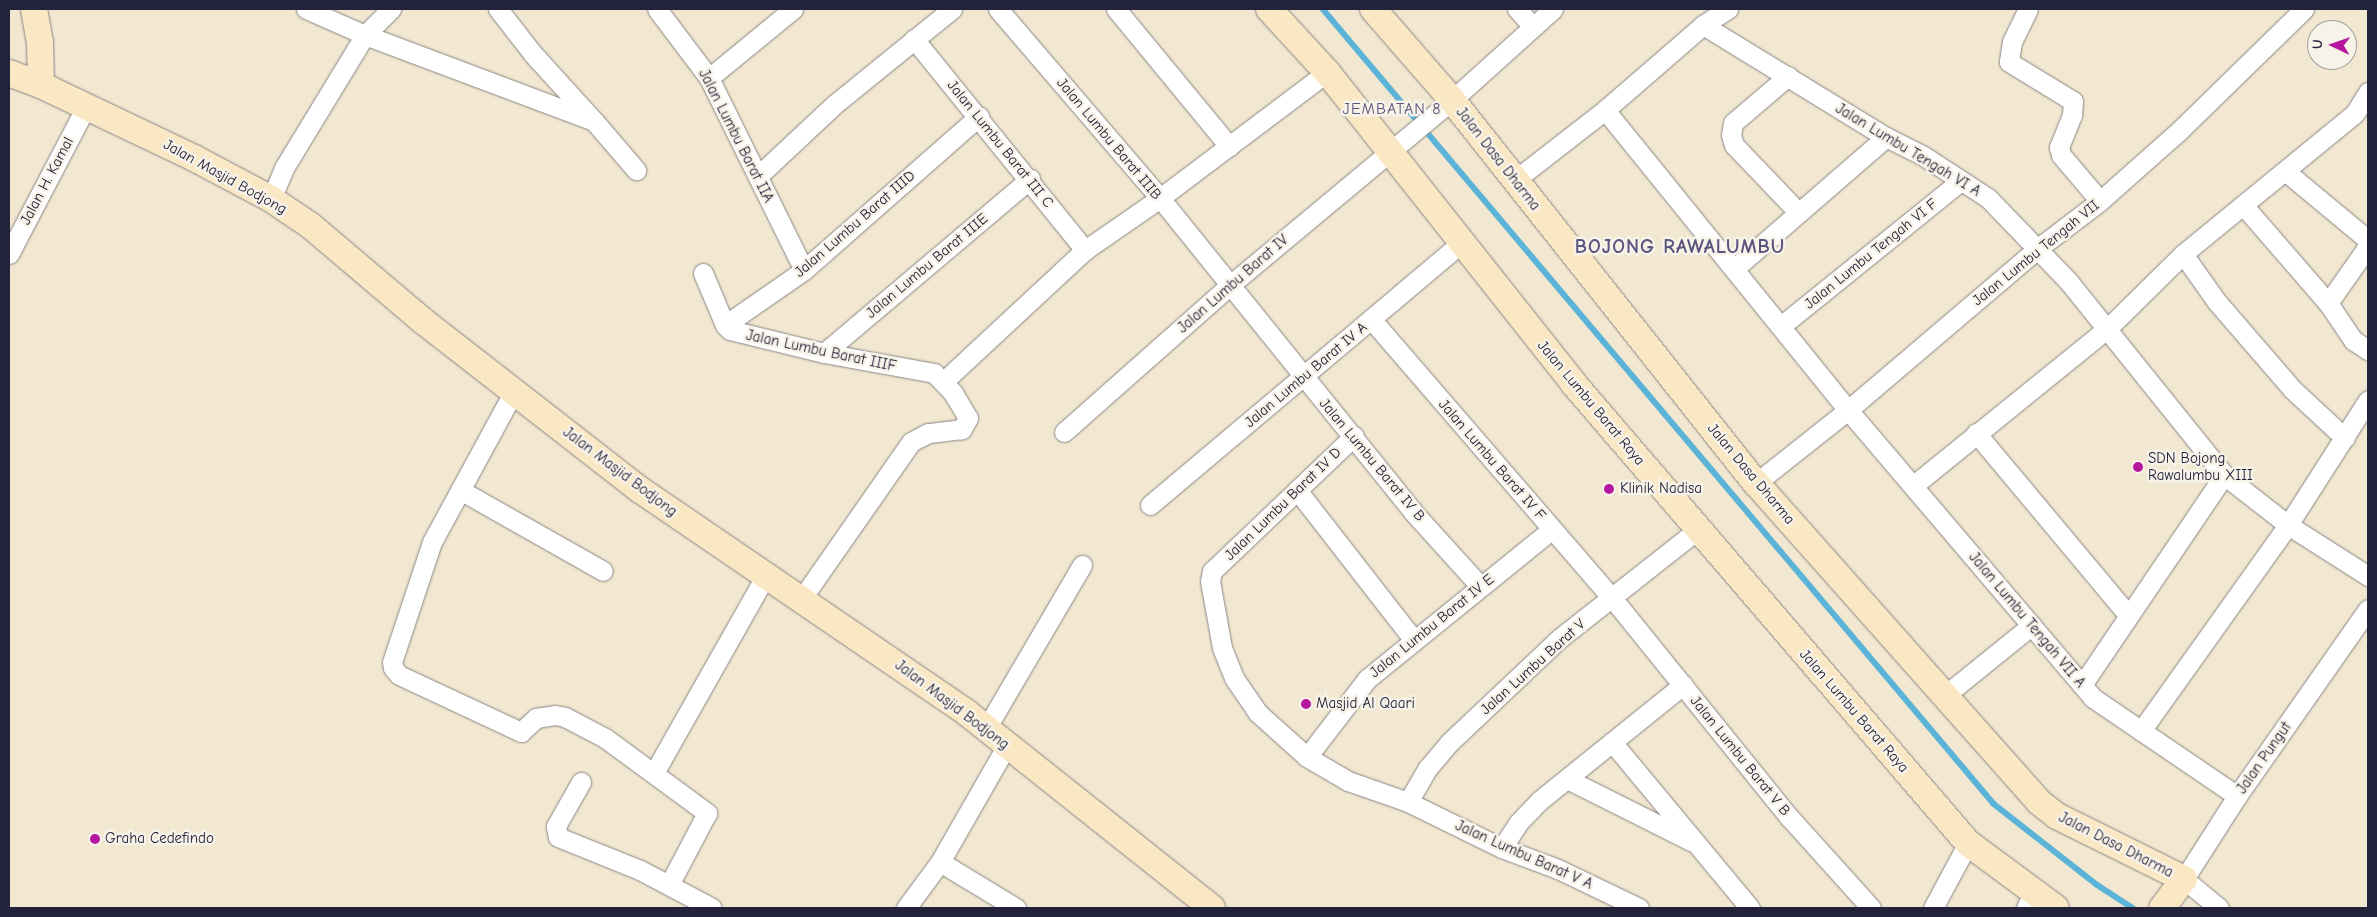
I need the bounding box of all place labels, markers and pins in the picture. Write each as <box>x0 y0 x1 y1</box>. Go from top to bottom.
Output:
place label: SDN Bojong Rawalumbu XIII <box>2148 449 2253 484</box>
marker: SDN Bojong Rawalumbu XIII <box>2132 461 2144 473</box>
place label: Klinik Nadisa <box>1620 480 1702 498</box>
marker: Klinik Nadisa <box>1602 482 1616 496</box>
place label: Masjid Al Qaari <box>1316 695 1415 713</box>
marker: Masjid Al Qaari <box>1300 698 1312 710</box>
place label: Graha Cedefindo <box>105 830 214 848</box>
marker: Graha Cedefindo <box>89 833 101 845</box>

